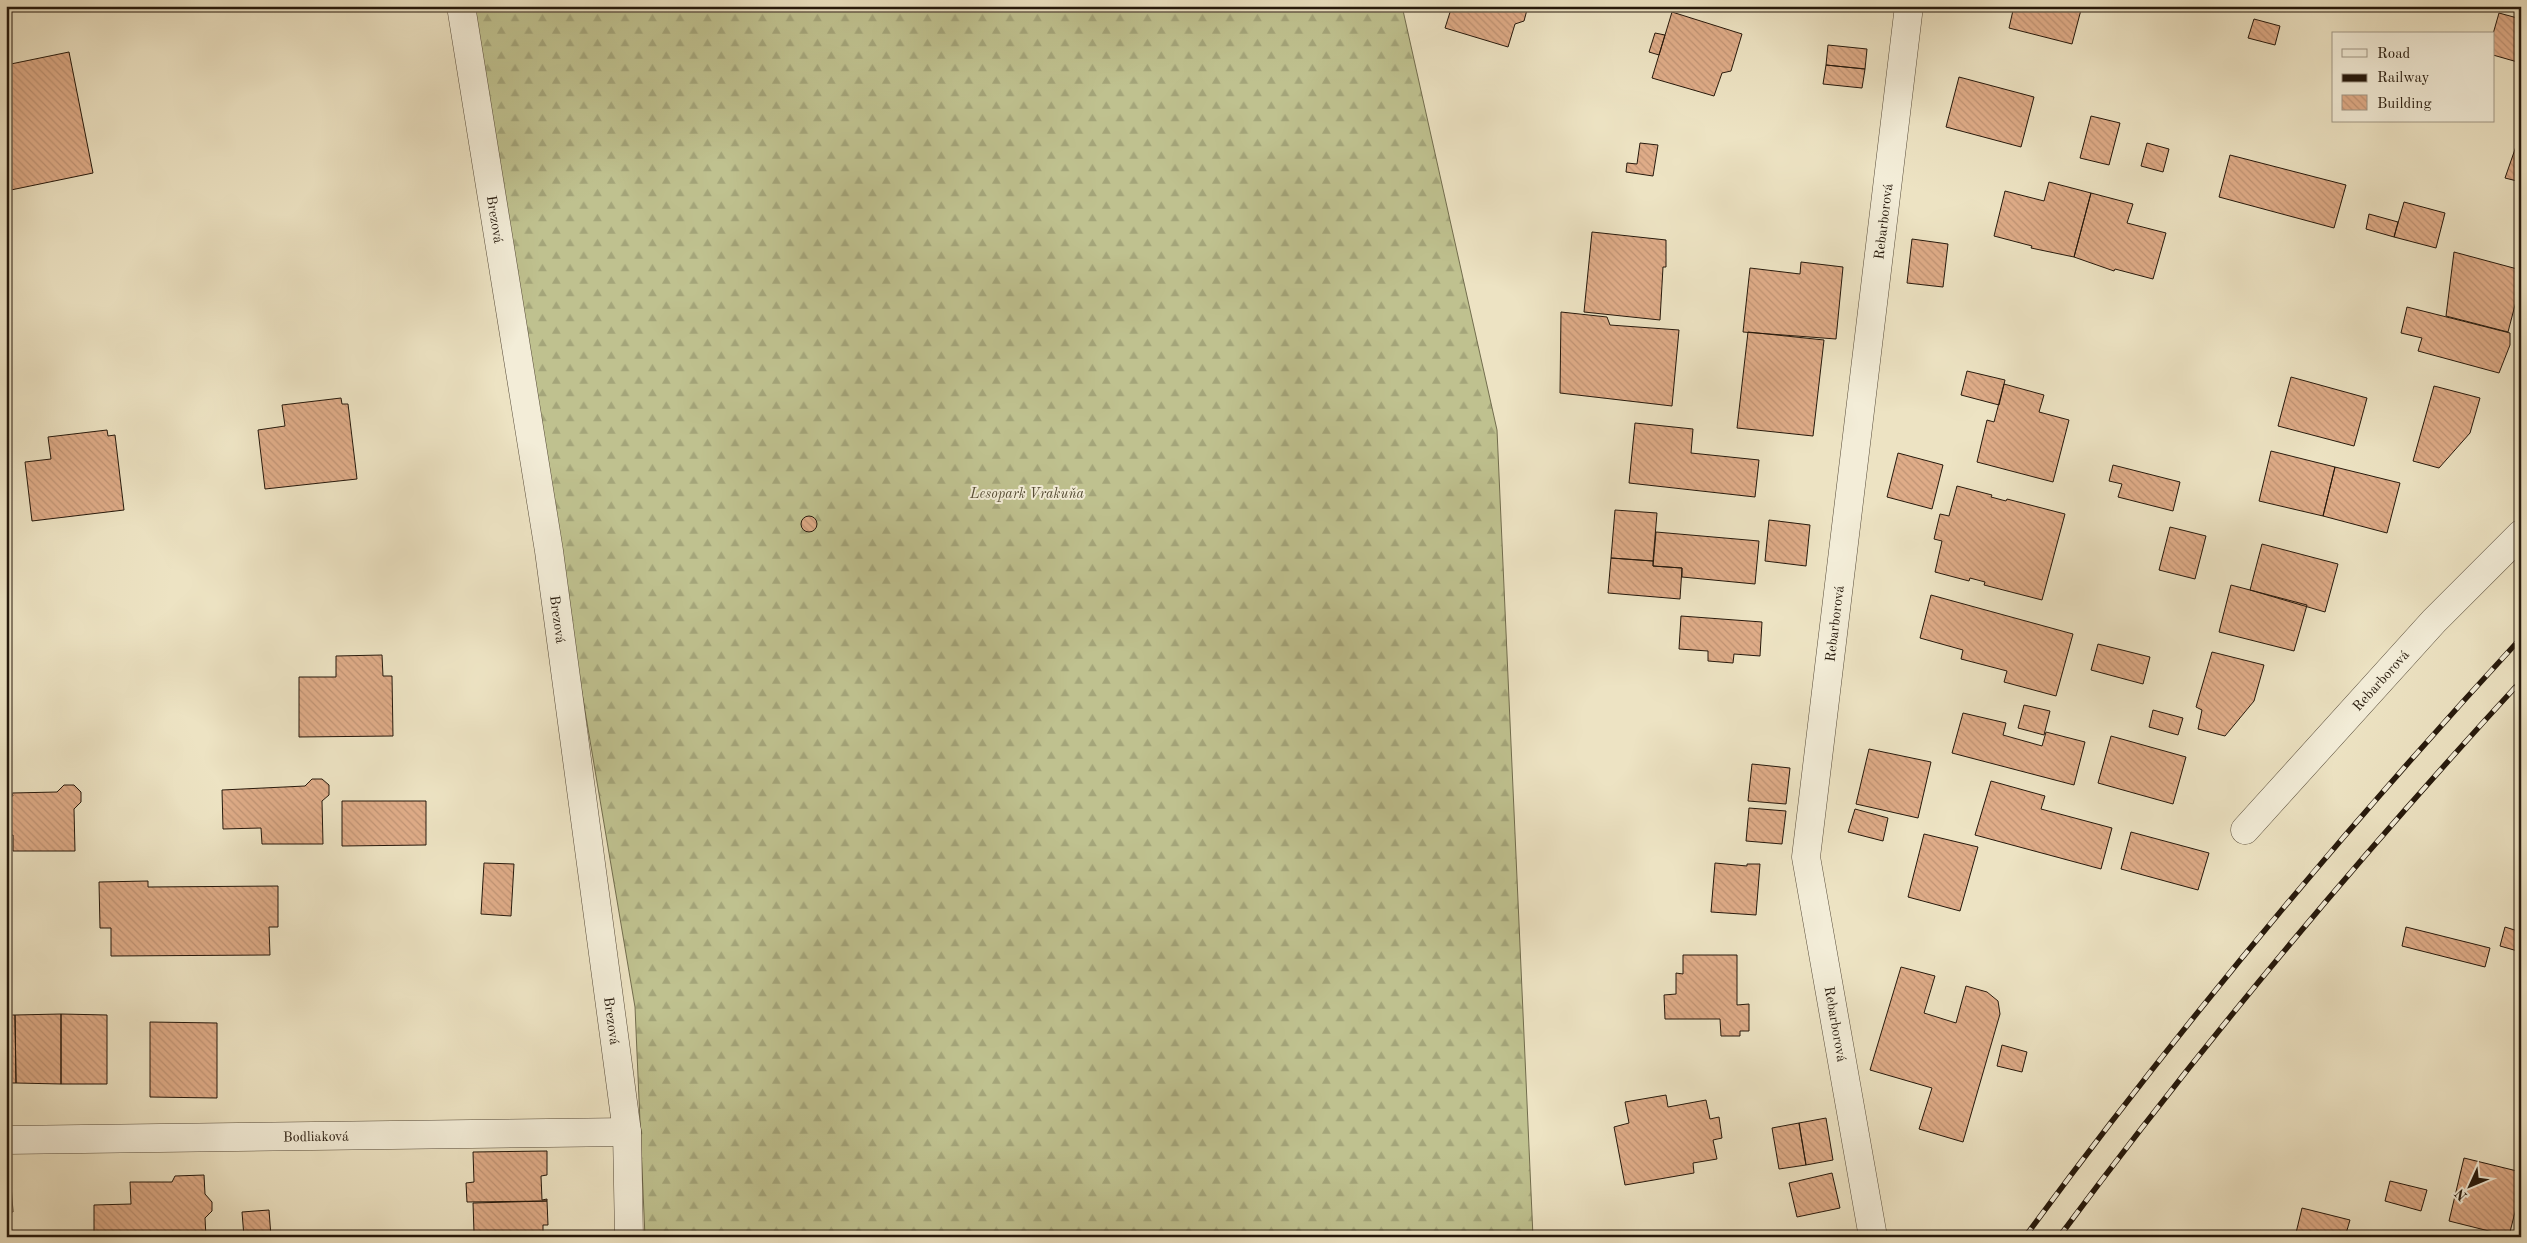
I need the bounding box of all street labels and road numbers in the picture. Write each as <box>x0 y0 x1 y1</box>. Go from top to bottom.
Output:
street label: Rebarborová <box>1872 183 1895 260</box>
street label: Brezová <box>484 194 505 244</box>
street label: Rebarborová <box>1824 585 1847 662</box>
street label: Brezová <box>547 595 567 644</box>
street label: Rebarborová <box>2350 648 2412 714</box>
street label: Rebarborová <box>1821 985 1849 1063</box>
street label: Brezová <box>601 996 621 1046</box>
street label: Bodliaková <box>283 1130 349 1144</box>

